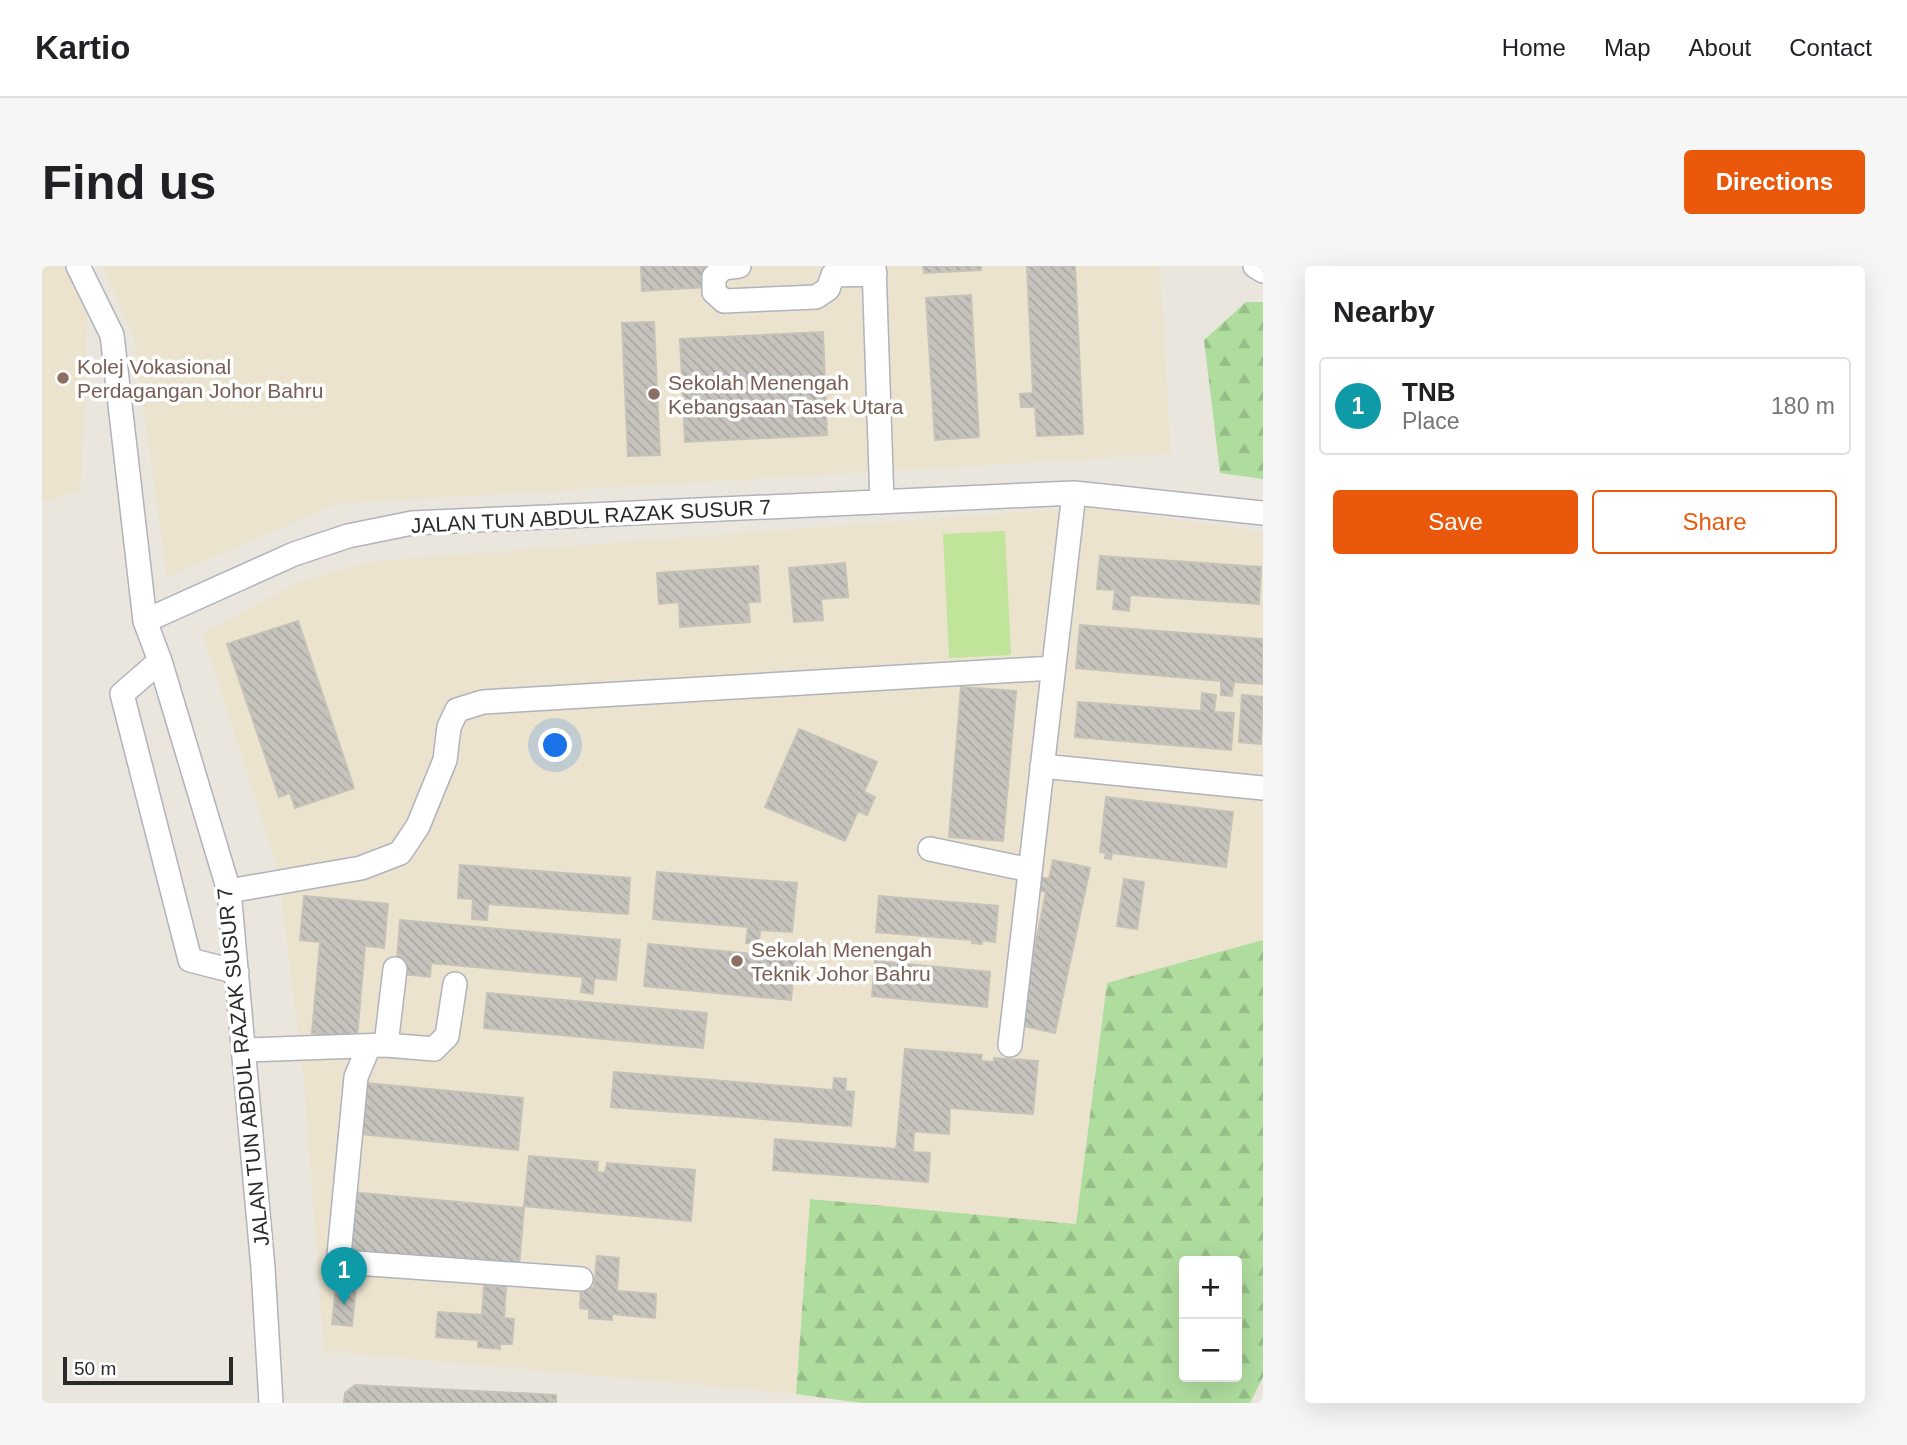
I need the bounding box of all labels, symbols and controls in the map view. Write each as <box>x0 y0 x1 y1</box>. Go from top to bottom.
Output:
text: Kartio <box>35 29 130 66</box>
text: Home <box>1502 34 1566 61</box>
text: Map <box>1604 34 1651 61</box>
text: About <box>1689 34 1751 61</box>
text: Contact <box>1789 34 1872 61</box>
button: Directions <box>1684 150 1865 214</box>
text: Find us <box>42 155 216 209</box>
text: Nearby <box>1333 295 1435 328</box>
place label: Kolej Vokasional Perdagangan Johor Bahru <box>77 355 323 402</box>
marker: Kolej Vokasional Perdagangan Johor Bahru <box>55 370 71 386</box>
place label: Sekolah Menengah Kebangsaan Tasek Utara <box>668 371 904 418</box>
text: TNB <box>1402 377 1455 407</box>
marker: Sekolah Menengah Kebangsaan Tasek Utara <box>646 386 662 402</box>
text: 1 <box>1352 393 1364 419</box>
text: 180 m <box>1771 393 1835 419</box>
text: Place <box>1402 408 1460 434</box>
button: Save <box>1333 490 1578 554</box>
button: Share <box>1592 490 1837 554</box>
street label: JALAN TUN ABDUL RAZAK SUSUR 7 <box>410 495 772 537</box>
your location <box>538 728 572 762</box>
street label: JALAN TUN ABDUL RAZAK SUSUR 7 <box>213 886 273 1248</box>
place label: Sekolah Menengah Teknik Johor Bahru <box>751 938 932 985</box>
marker: Sekolah Menengah Teknik Johor Bahru <box>729 953 745 969</box>
pin: 1 <box>321 1247 367 1305</box>
map controls <box>1179 1256 1242 1382</box>
button: + <box>1179 1256 1242 1319</box>
button: − <box>1179 1319 1242 1382</box>
scale bar <box>63 1354 233 1386</box>
text: 50 m <box>74 1358 116 1379</box>

